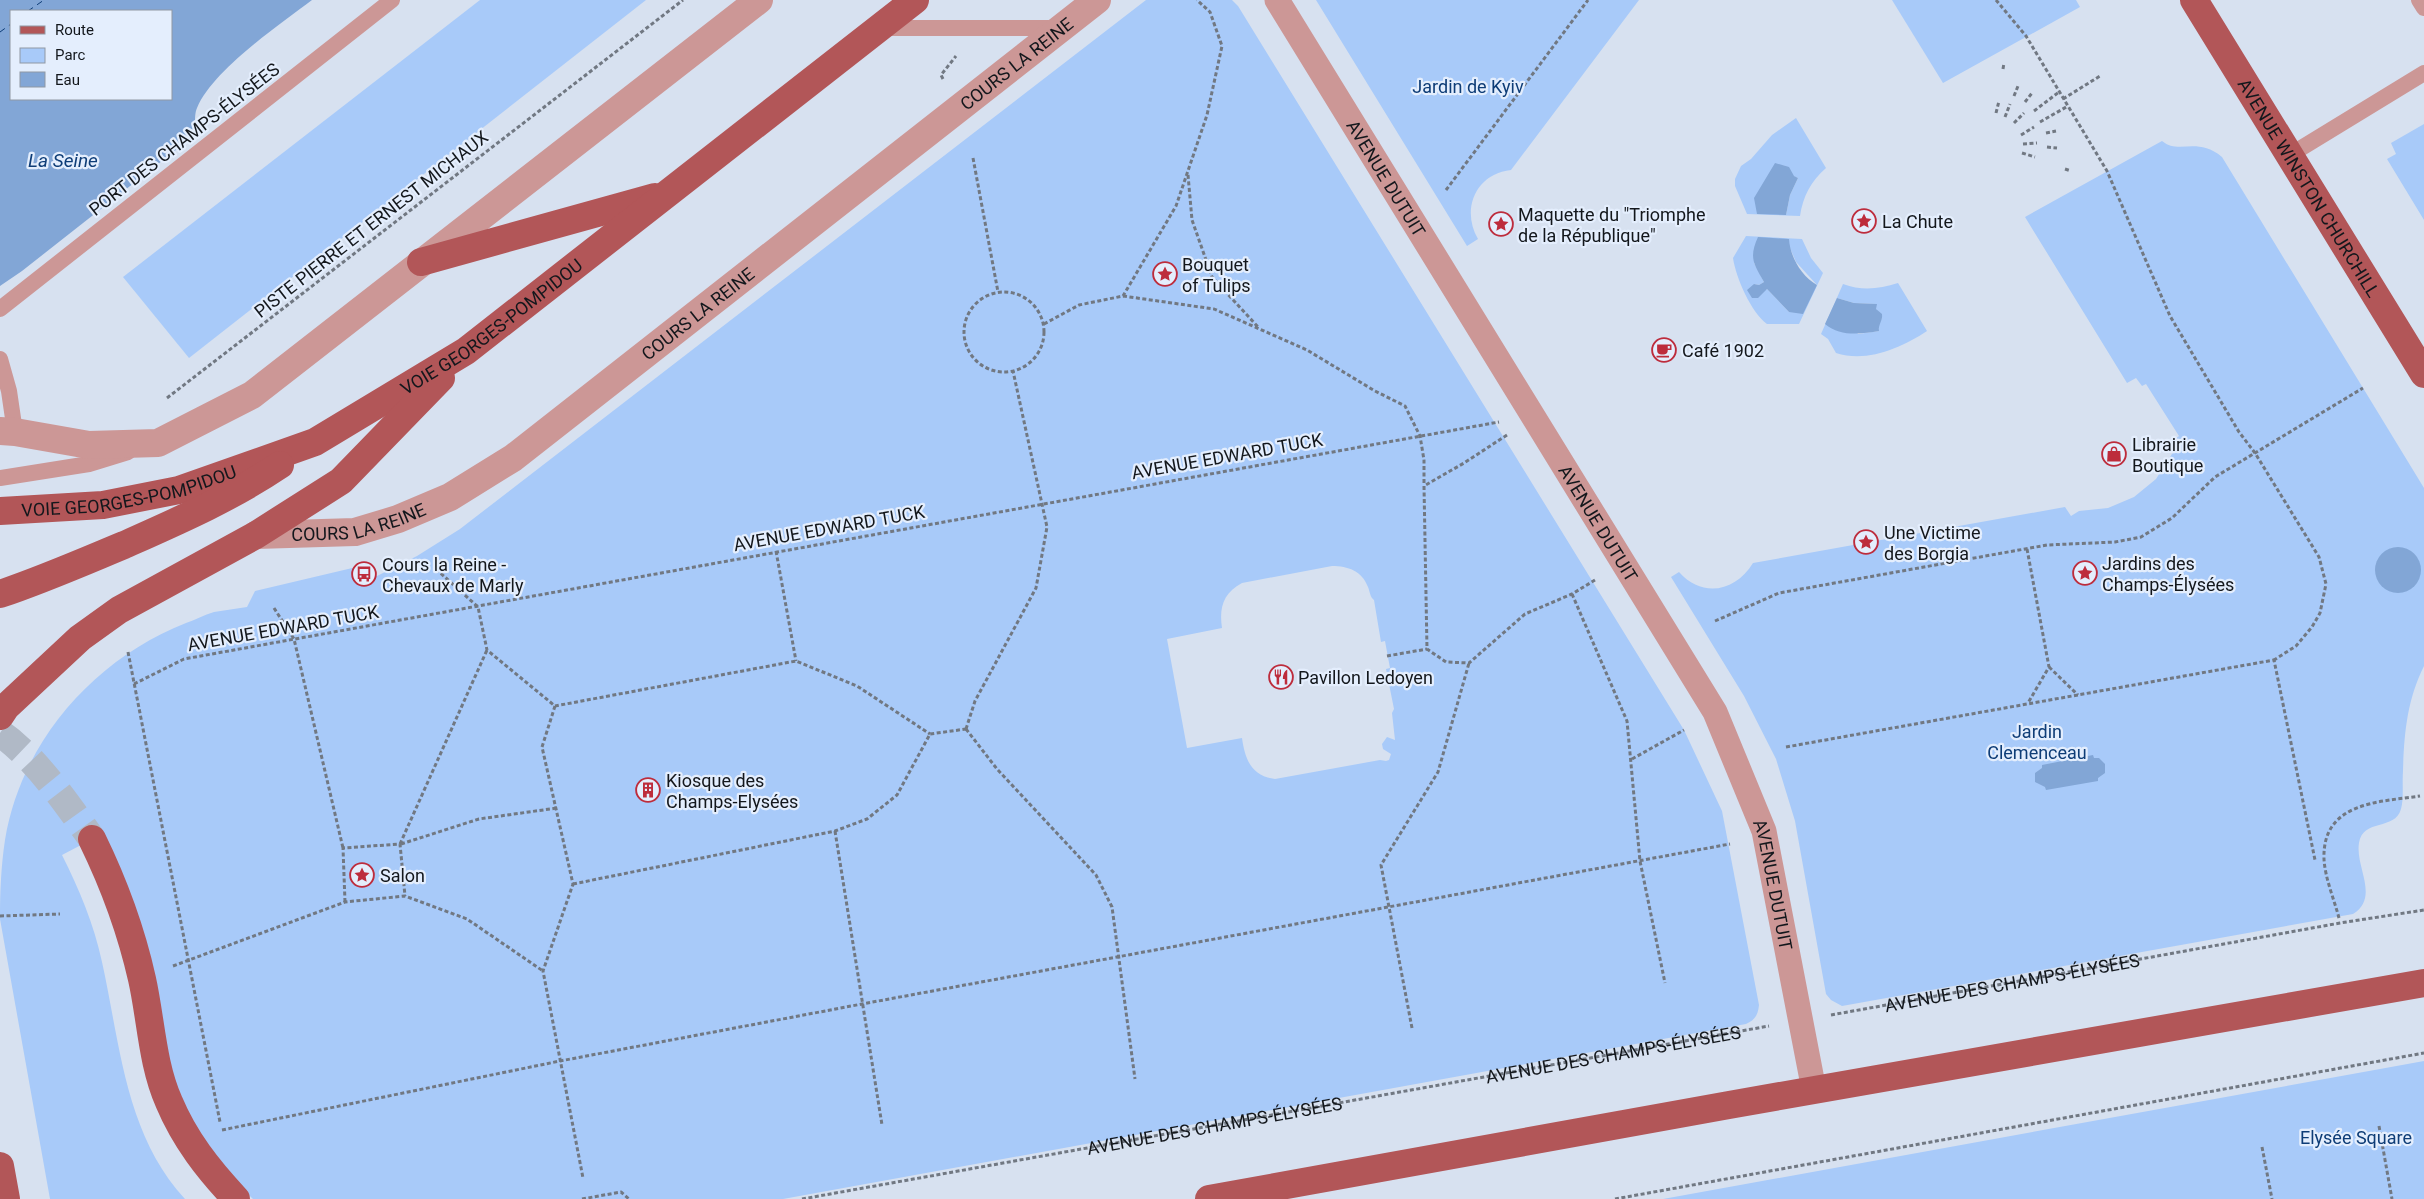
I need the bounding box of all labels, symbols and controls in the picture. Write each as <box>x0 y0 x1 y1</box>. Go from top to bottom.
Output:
legend <box>10 10 172 100</box>
street label: COURS LA REINE <box>956 13 1077 114</box>
text: Route <box>55 21 94 39</box>
text: Parc <box>55 46 85 64</box>
street label: PORT DES CHAMPS-ÉLYSÉES <box>85 58 284 220</box>
text: Eau <box>55 71 80 89</box>
street label: AVENUE WINSTON CHURCHILL <box>2234 74 2385 301</box>
park label: Jardin de Kyiv <box>1412 76 1524 97</box>
street label: AVENUE DUTUIT <box>1343 116 1430 240</box>
street label: PISTE PIERRE ET ERNEST MICHAUX <box>250 126 492 322</box>
water label: La Seine <box>28 149 98 172</box>
place label: Maquette du "Triomphe de la République" <box>1518 204 1705 246</box>
place icon: La Chute <box>1851 208 1877 234</box>
place icon: Maquette du "Triomphe de la République" <box>1488 211 1514 237</box>
place label: La Chute <box>1882 211 1953 232</box>
street label: VOIE GEORGES-POMPIDOU <box>397 254 586 399</box>
place label: Bouquet of Tulips <box>1182 254 1251 296</box>
place icon: Bouquet of Tulips <box>1152 261 1178 287</box>
street label: COURS LA REINE <box>637 263 758 364</box>
cafe icon: Café 1902 <box>1651 337 1677 363</box>
place label: Café 1902 <box>1682 340 1764 361</box>
street label: AVENUE EDWARD TUCK <box>1130 429 1325 483</box>
place label: Librairie Boutique <box>2132 434 2203 476</box>
shop icon: Librairie Boutique <box>2101 441 2127 467</box>
street label: VOIE GEORGES-POMPIDOU <box>21 460 239 520</box>
street label: AVENUE DUTUIT <box>1555 461 1643 585</box>
street label: COURS LA REINE <box>291 498 429 544</box>
street label: AVENUE EDWARD TUCK <box>732 501 927 555</box>
place label: Une Victime des Borgia <box>1884 522 1980 564</box>
place icon: Une Victime des Borgia <box>1853 529 1879 555</box>
place label: Jardins des Champs-Élysées <box>2102 553 2234 595</box>
place label: Cours la Reine - Chevaux de Marly <box>382 554 524 596</box>
place icon: Jardins des Champs-Élysées <box>2072 560 2098 586</box>
bus stop icon: Cours la Reine - Chevaux de Marly <box>351 561 377 587</box>
street label: AVENUE EDWARD TUCK <box>186 601 381 655</box>
restaurant icon: Pavillon Ledoyen <box>1268 664 1294 690</box>
place label: Pavillon Ledoyen <box>1298 667 1433 688</box>
park label: Jardin Clemenceau <box>1987 721 2087 763</box>
place label: Kiosque des Champs-Elysées <box>666 770 798 812</box>
building icon: Kiosque des Champs-Elysées <box>635 777 661 803</box>
street label: AVENUE DUTUIT <box>1750 816 1797 952</box>
place icon: Salon <box>349 862 375 888</box>
place label: Salon <box>380 865 425 886</box>
street label: AVENUE DES CHAMPS-ÉLYSÉES <box>1883 949 2142 1016</box>
street label: AVENUE DES CHAMPS-ÉLYSÉES <box>1484 1021 1743 1087</box>
street label: AVENUE DES CHAMPS-ÉLYSÉES <box>1085 1092 1344 1158</box>
park label: Elysée Square <box>2300 1127 2412 1148</box>

